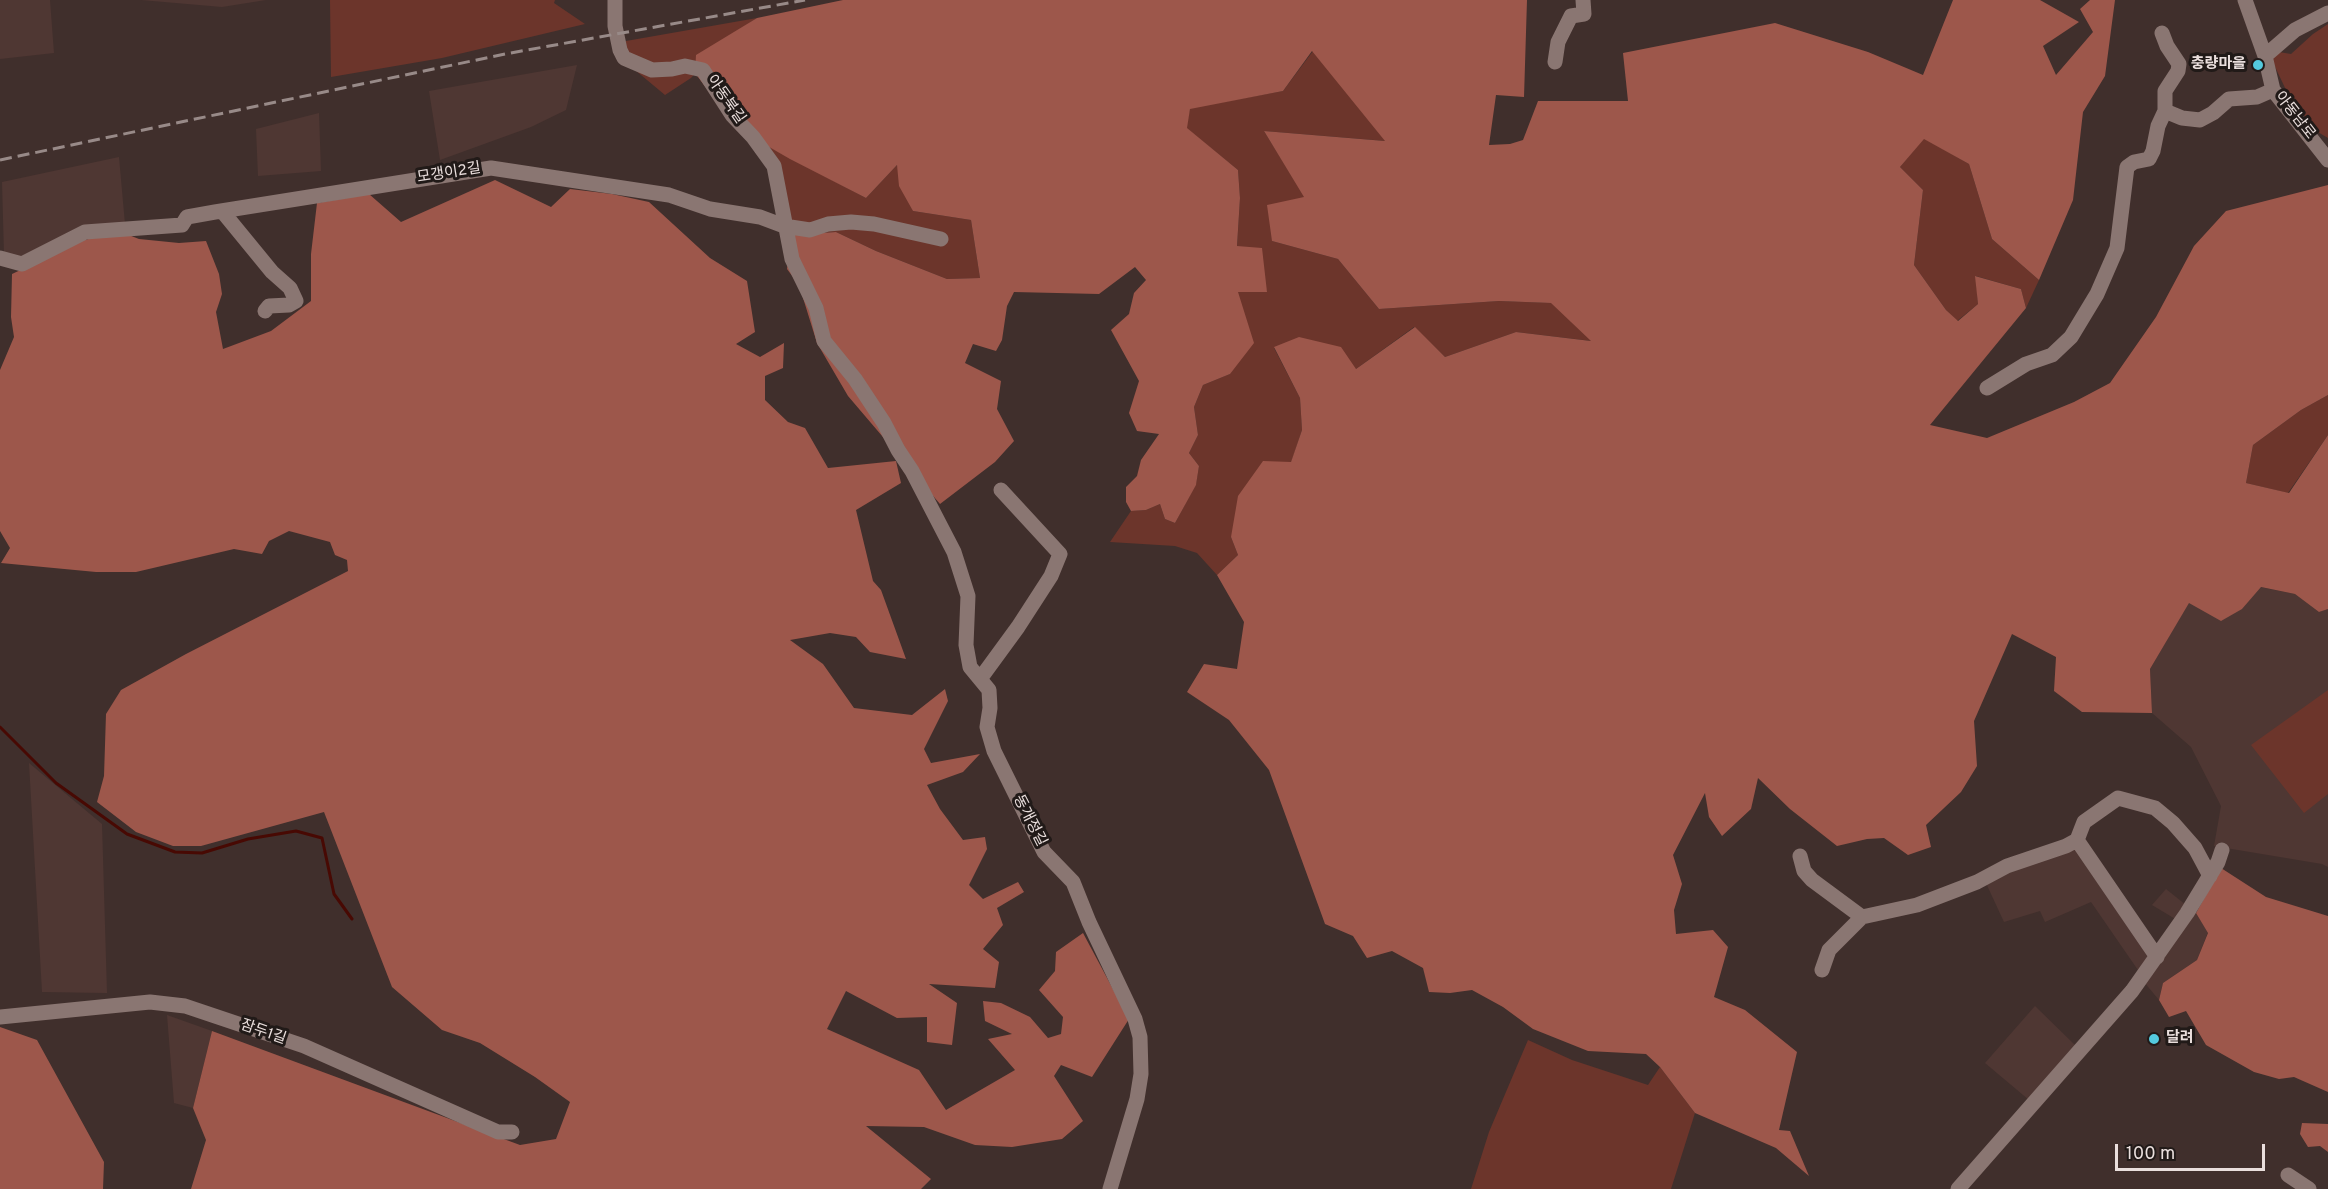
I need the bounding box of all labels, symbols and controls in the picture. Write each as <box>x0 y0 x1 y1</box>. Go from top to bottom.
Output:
place label: 충량마을 <box>2191 56 2246 74</box>
marker: 충량마을 <box>2251 58 2265 72</box>
street label: 아동북길 <box>702 72 748 128</box>
street label: 아동남로 <box>2270 89 2318 143</box>
street label: 모갱이2길 <box>416 160 482 188</box>
street label: 동개정길 <box>1008 792 1050 850</box>
street label: 잠두1길 <box>238 1017 288 1049</box>
place label: 달려 <box>2166 1030 2194 1048</box>
marker: 달려 <box>2147 1032 2161 1046</box>
scale bar <box>2118 1132 2268 1170</box>
text: 100 m <box>2126 1143 2175 1166</box>

